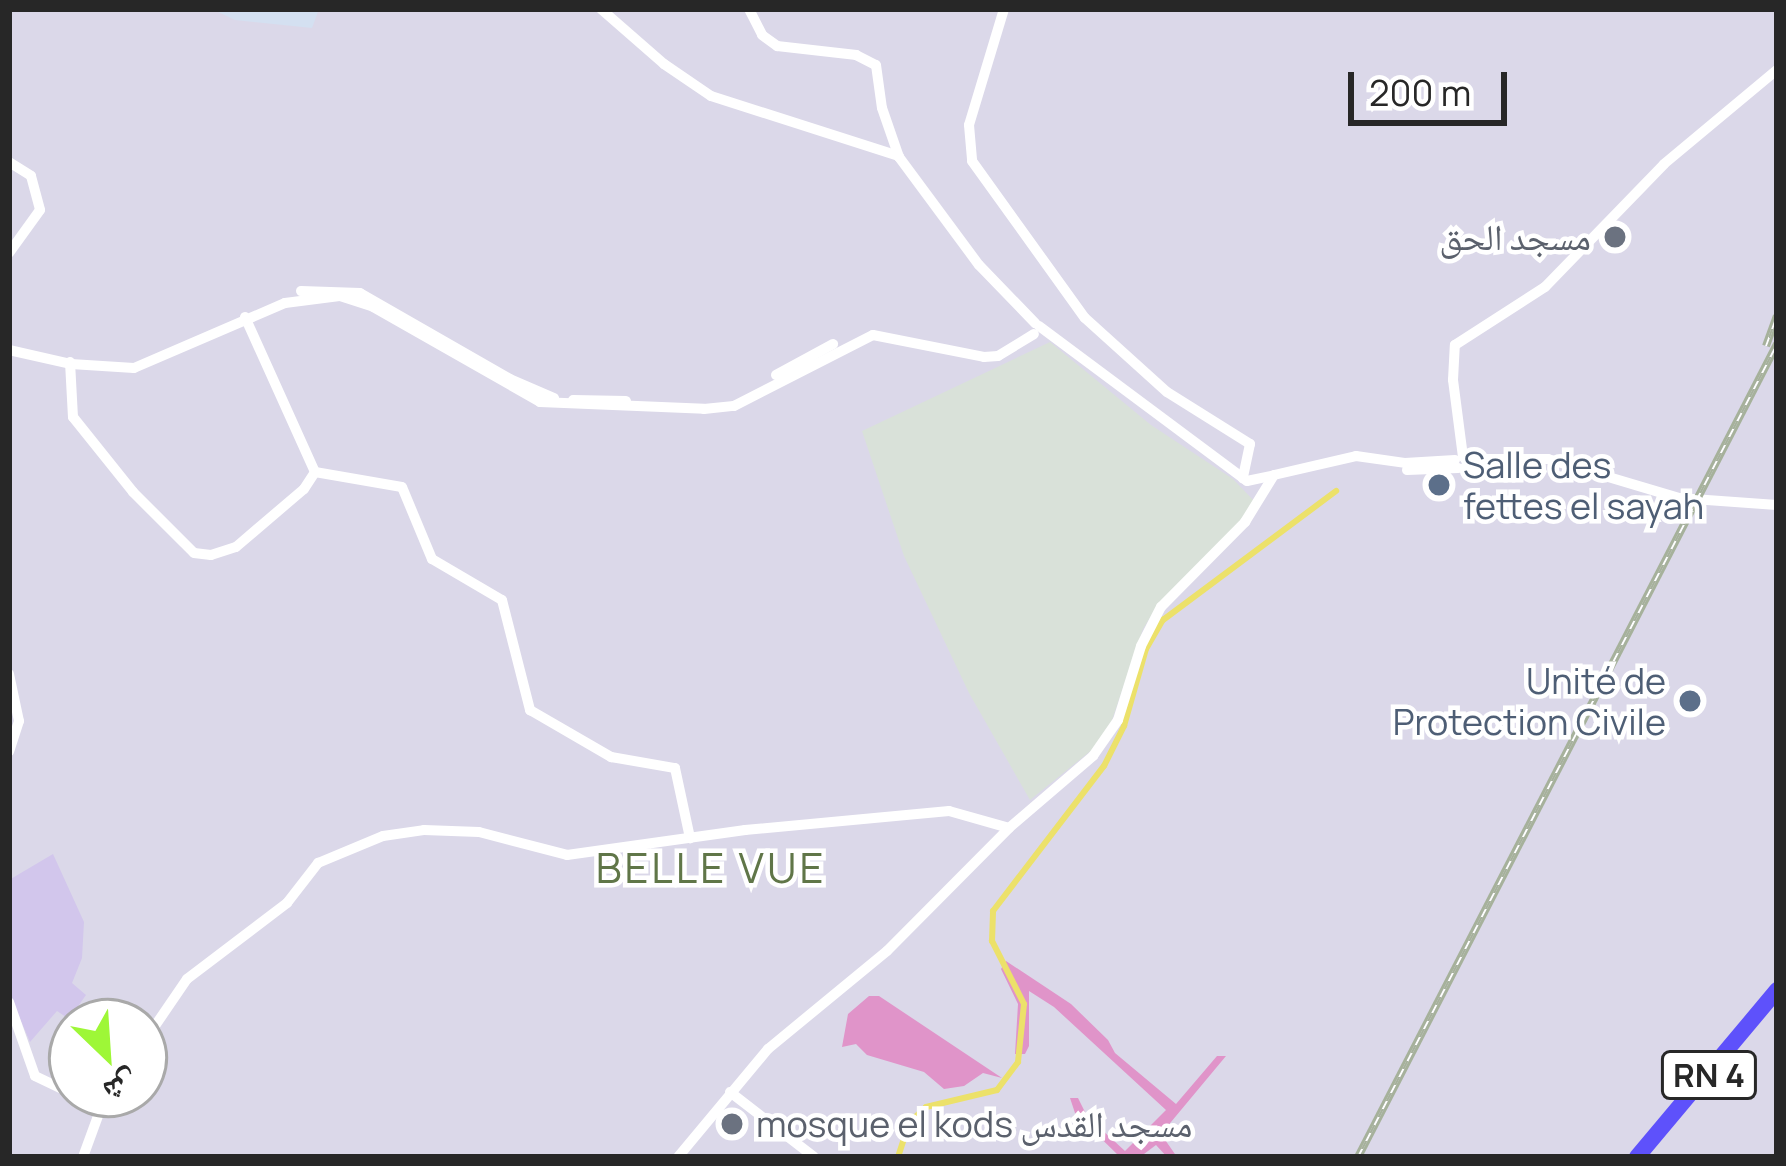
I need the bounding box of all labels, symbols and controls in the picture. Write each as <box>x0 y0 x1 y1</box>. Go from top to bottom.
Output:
scale bar <box>1354 48 1513 122</box>
text: 200 m <box>1369 68 1471 117</box>
place label: مسجد الحق <box>1439 215 1591 259</box>
marker: مسجد الحق <box>1602 224 1628 250</box>
place label: Salle des fettes el sayah <box>1463 442 1704 527</box>
marker: Salle des fettes el sayah <box>1426 472 1452 498</box>
place label: Unité de Protection Civile <box>1393 658 1666 743</box>
marker: Unité de Protection Civile <box>1677 688 1703 714</box>
district label: BELLE VUE <box>596 842 826 892</box>
north arrow <box>48 998 168 1118</box>
road number: RN 4 <box>1658 1048 1760 1102</box>
text: ش <box>97 1061 148 1116</box>
place label: mosque el kods مسجد القدس <box>756 1102 1192 1146</box>
marker: mosque el kods مسجد القدس <box>719 1111 745 1137</box>

